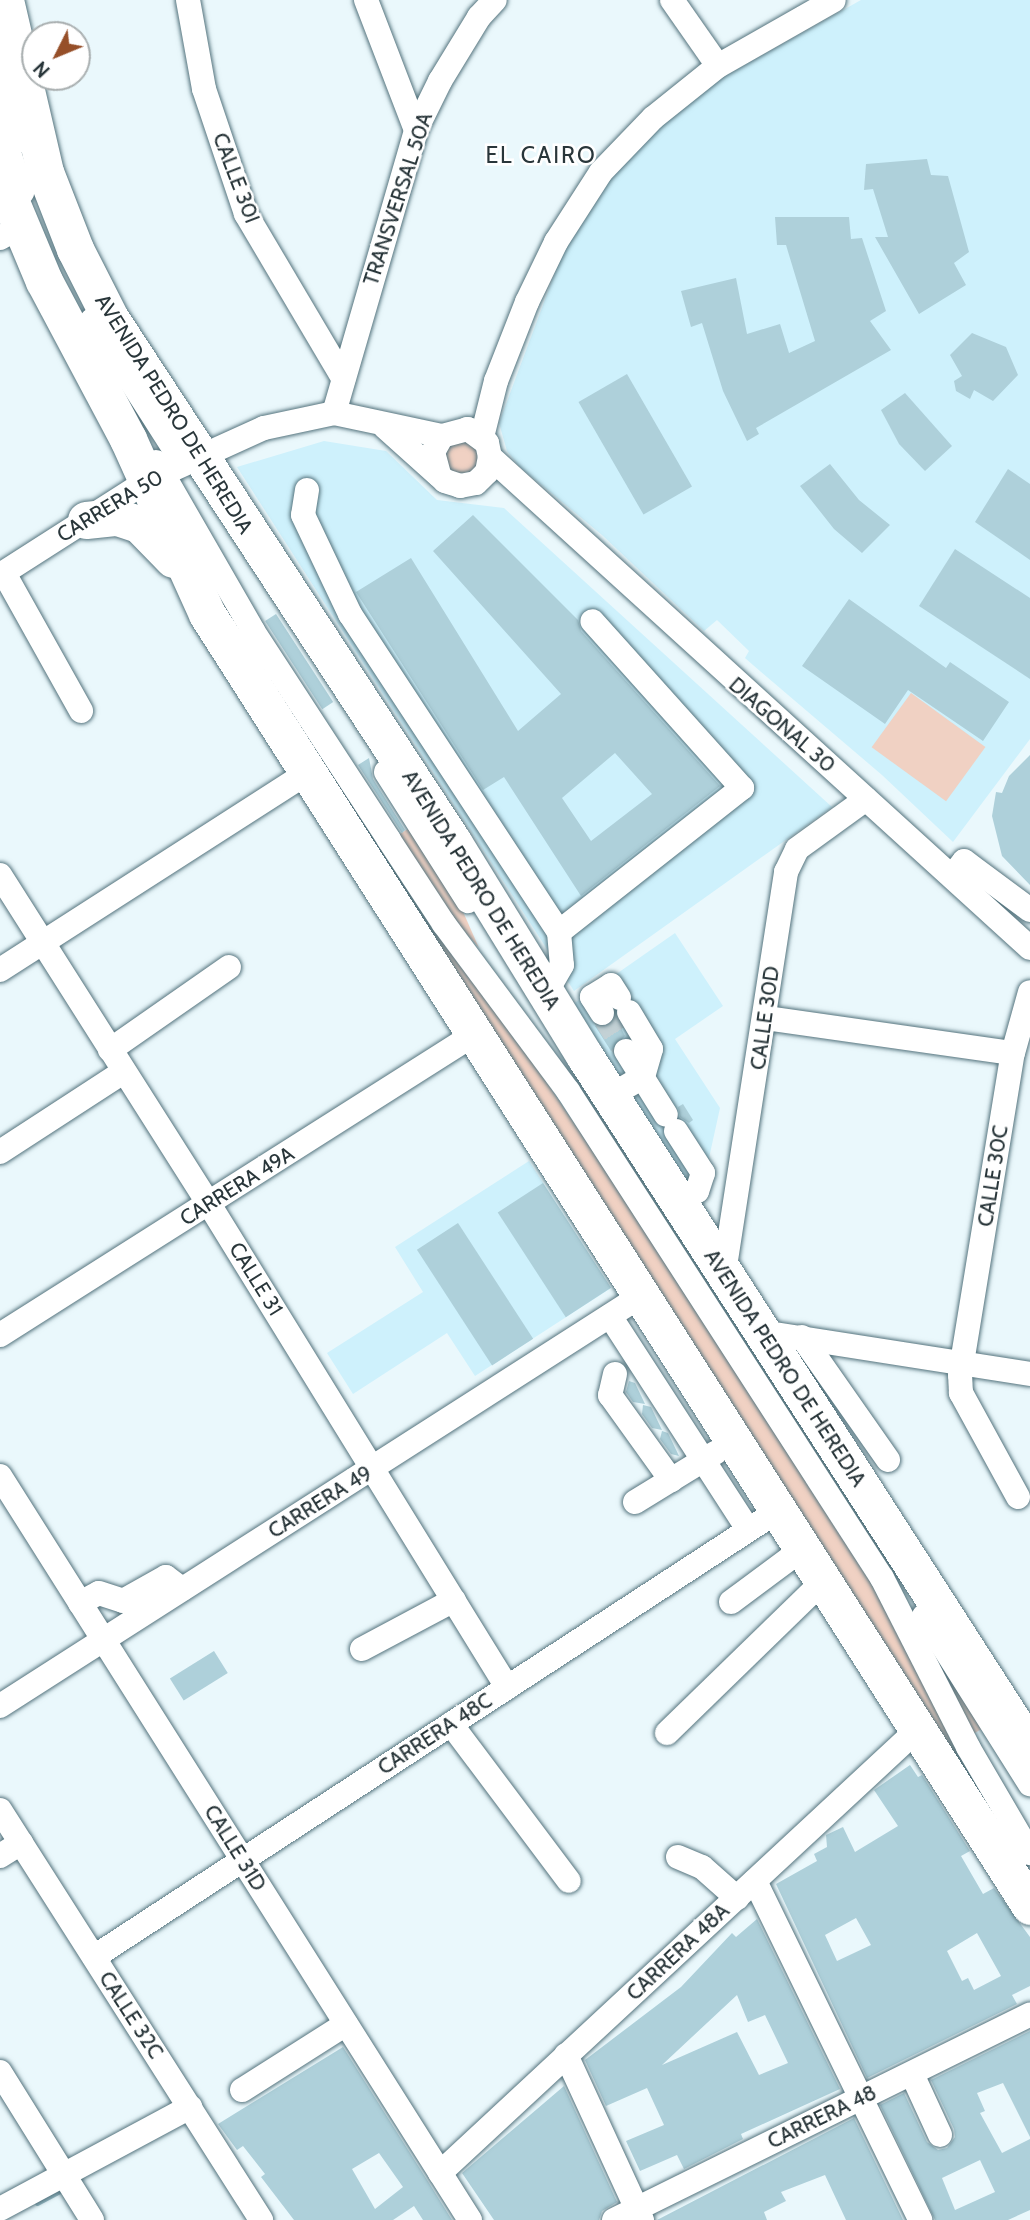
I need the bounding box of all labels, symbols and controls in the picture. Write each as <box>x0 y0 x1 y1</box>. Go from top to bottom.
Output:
north arrow <box>21 21 91 91</box>
text: N <box>29 57 55 82</box>
street label: TRANSVERSAL 50A <box>358 109 438 289</box>
street label: CALLE 30I <box>207 129 265 227</box>
district label: EL CAIRO <box>486 141 596 169</box>
street label: AVENIDA PEDRO DE HEREDIA <box>90 290 258 538</box>
street label: CARRERA 50 <box>52 465 168 547</box>
street label: DIAGONAL 30 <box>724 672 840 778</box>
street label: AVENIDA PEDRO DE HEREDIA <box>397 766 565 1014</box>
street label: CALLE 30D <box>745 964 785 1072</box>
street label: CALLE 30C <box>973 1124 1013 1228</box>
street label: CARRERA 49A <box>175 1141 299 1231</box>
street label: CALLE 31 <box>224 1238 288 1320</box>
street label: AVENIDA PEDRO DE HEREDIA <box>699 1245 871 1491</box>
street label: CARRERA 49 <box>264 1460 376 1544</box>
street label: CARRERA 48C <box>373 1688 497 1780</box>
street label: CALLE 31D <box>199 1800 271 1896</box>
street label: CARRERA 48A <box>622 1898 734 2006</box>
street label: CALLE 32C <box>94 1967 168 2063</box>
street label: CARRERA 48 <box>763 2080 881 2154</box>

